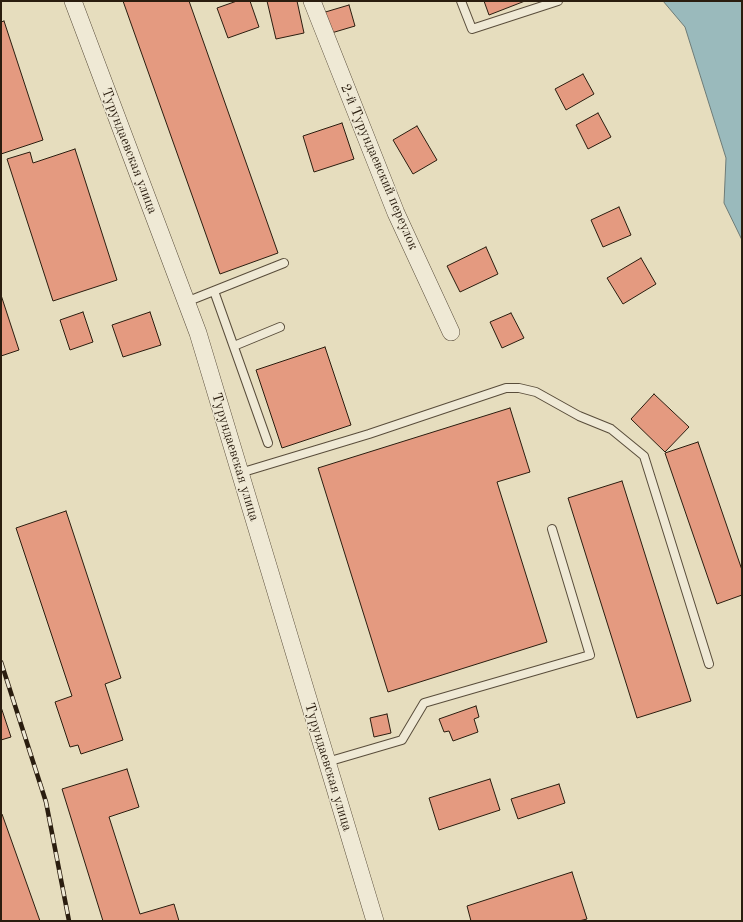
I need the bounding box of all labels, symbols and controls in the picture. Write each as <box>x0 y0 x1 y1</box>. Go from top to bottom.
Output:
street label: 2-й Турундаевский переулок <box>336 81 422 253</box>
street label: Турундаевская улица <box>97 86 161 216</box>
street label: Турундаевская улица <box>207 391 263 523</box>
street label: Турундаевская улица <box>300 701 356 833</box>

